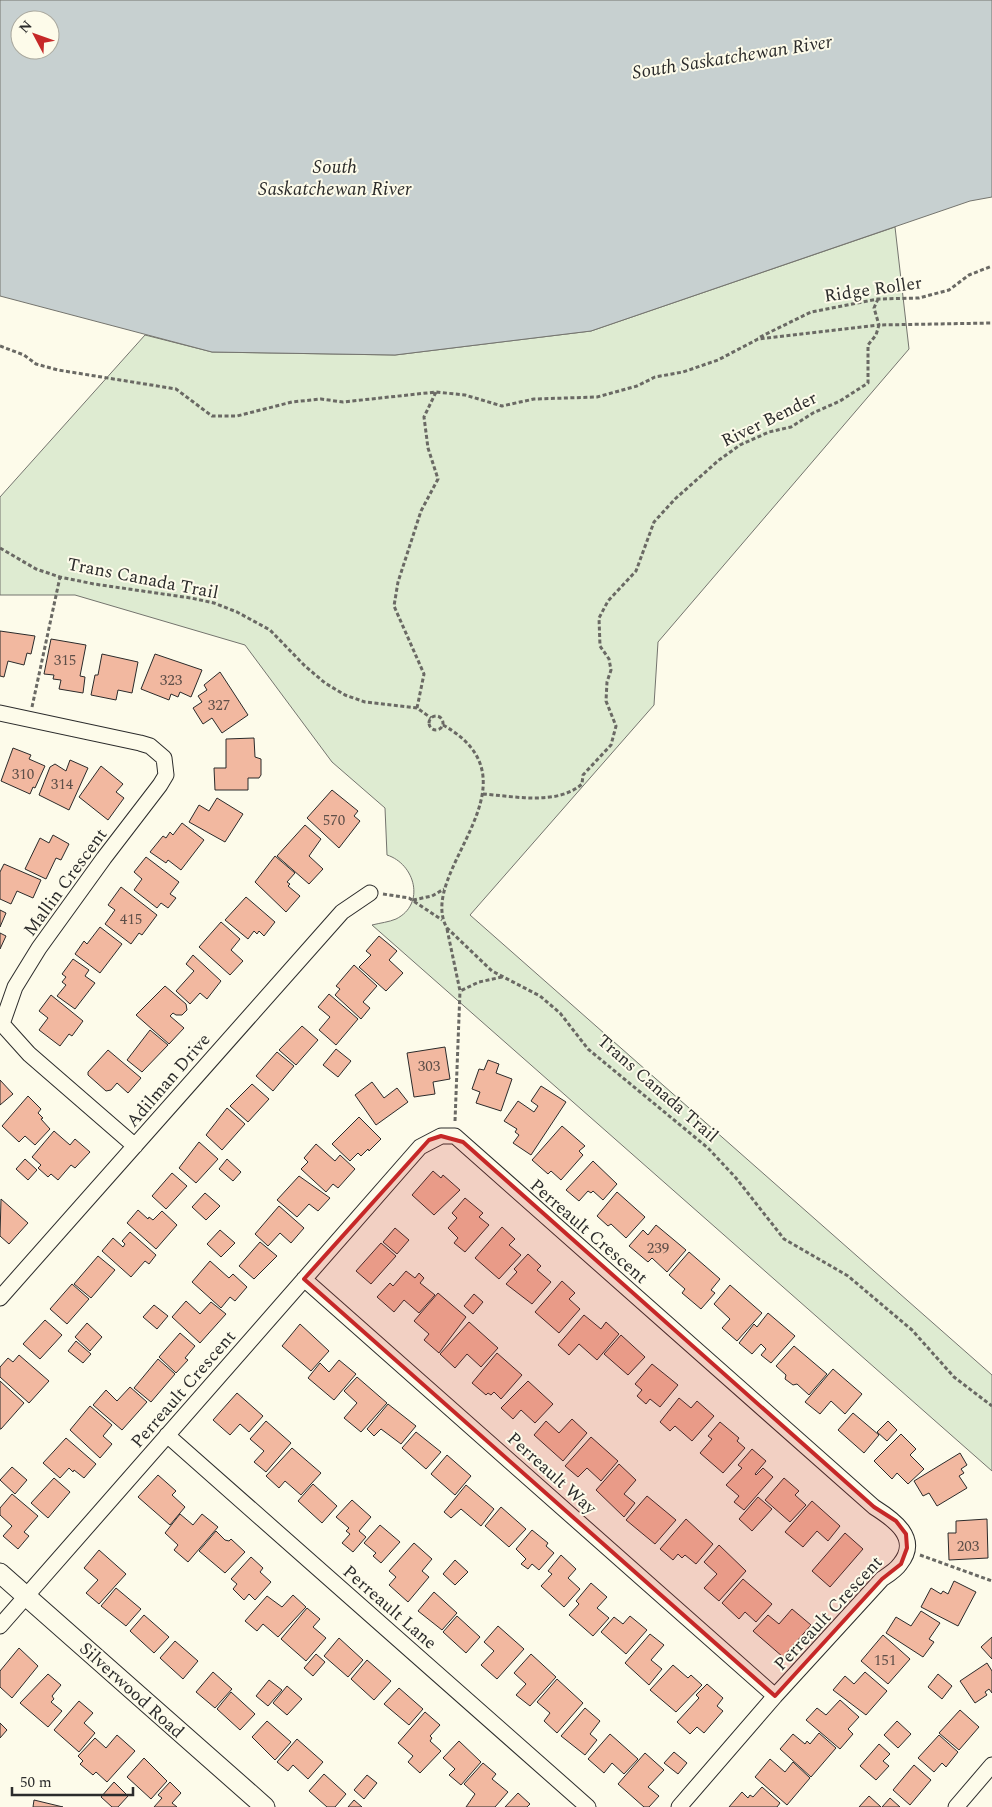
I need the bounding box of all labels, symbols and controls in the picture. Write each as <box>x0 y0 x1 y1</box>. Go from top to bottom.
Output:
north arrow <box>10 10 60 60</box>
text: N <box>14 16 37 38</box>
water label: South Saskatchewan River <box>630 27 835 88</box>
water label: South Saskatchewan River <box>258 153 412 204</box>
street label: Ridge Roller <box>822 269 924 310</box>
street label: River Bender <box>717 385 822 454</box>
street label: Trans Canada Trail <box>65 551 221 606</box>
house number: 315 <box>54 649 76 672</box>
house number: 323 <box>160 669 183 692</box>
house number: 327 <box>208 694 230 717</box>
house number: 310 <box>12 763 34 786</box>
house number: 314 <box>51 773 74 796</box>
house number: 570 <box>323 809 345 832</box>
street label: Mallin Crescent <box>17 823 114 942</box>
house number: 415 <box>120 908 142 931</box>
street label: Adilman Drive <box>120 1027 217 1133</box>
street label: Trans Canada Trail <box>591 1028 724 1149</box>
house number: 303 <box>418 1055 441 1078</box>
street label: Perreault Crescent <box>524 1172 654 1290</box>
house number: 239 <box>647 1237 669 1260</box>
street label: Perreault Crescent <box>124 1324 242 1454</box>
street label: Perreault Way <box>501 1426 604 1522</box>
house number: 203 <box>957 1535 980 1558</box>
street label: Perreault Crescent <box>768 1550 889 1677</box>
street label: Perreault Lane <box>337 1559 443 1656</box>
street label: Silverwood Road <box>73 1636 190 1745</box>
house number: 151 <box>874 1649 896 1672</box>
scale bar <box>12 1764 134 1796</box>
text: 50 m <box>20 1771 52 1794</box>

